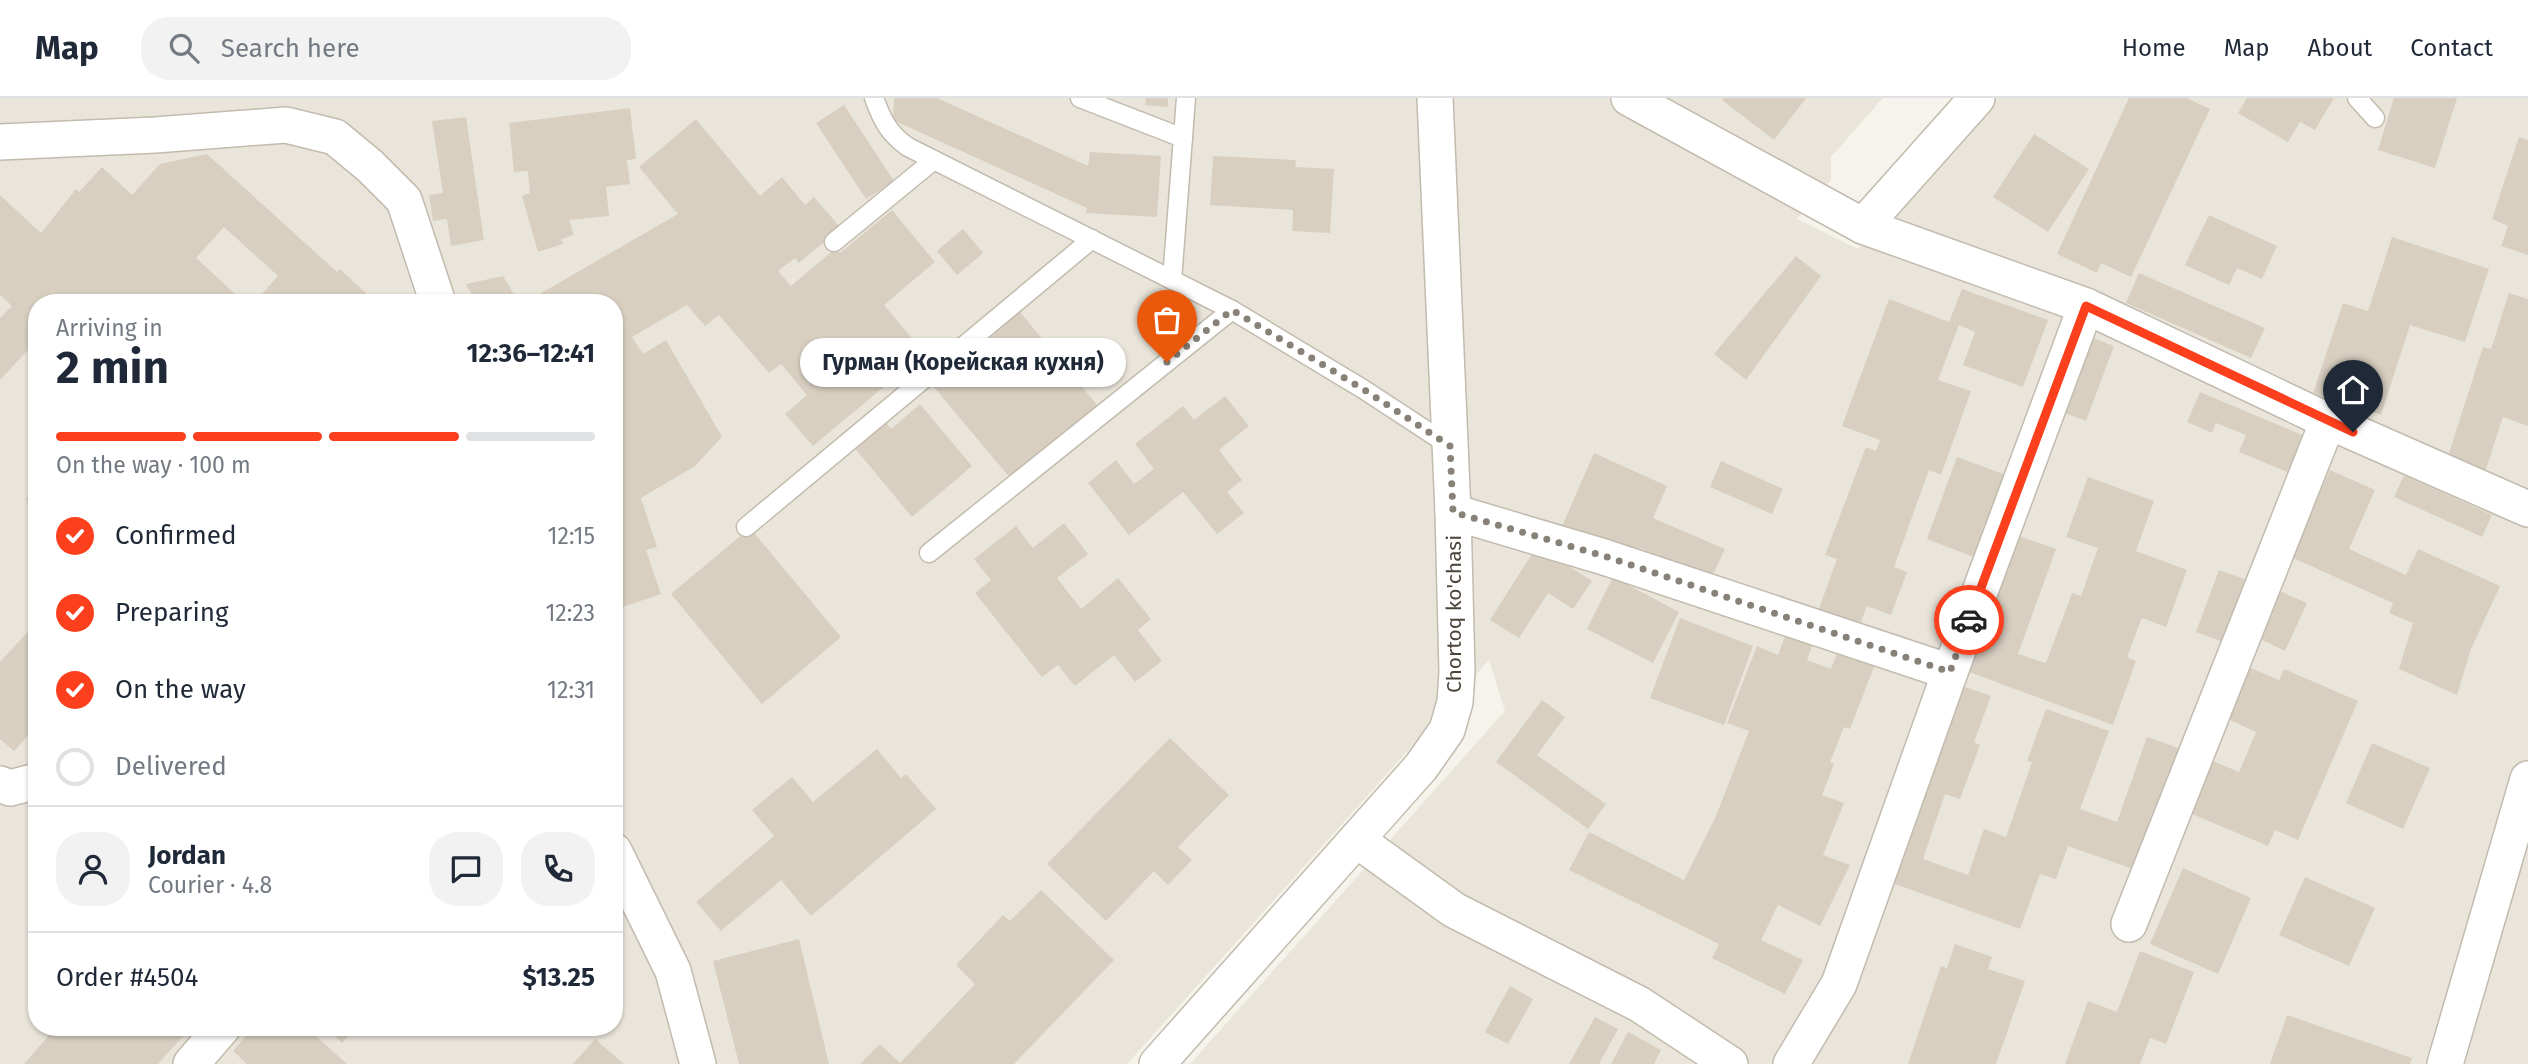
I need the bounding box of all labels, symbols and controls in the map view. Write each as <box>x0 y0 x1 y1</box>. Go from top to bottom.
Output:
search box <box>141 17 631 80</box>
text: Map <box>35 28 99 68</box>
icon: search <box>165 29 203 67</box>
text: Search here <box>221 33 360 64</box>
text: Home <box>2122 34 2186 62</box>
text: Map <box>2224 34 2270 62</box>
text: About <box>2308 34 2372 62</box>
text: Contact <box>2410 34 2493 62</box>
pin <box>1137 290 1197 362</box>
icon: bag <box>1148 301 1186 339</box>
text: Arriving in <box>56 314 163 342</box>
text: 12:36–12:41 <box>466 338 595 369</box>
callout: Гурман (Корейская кухня) <box>800 338 1125 386</box>
text: 2 min <box>56 340 169 395</box>
text: Гурман (Корейская кухня) <box>822 348 1104 376</box>
pin <box>2323 360 2383 432</box>
icon: home <box>2334 371 2372 409</box>
text: On the way · 100 m <box>56 451 251 479</box>
icon: check <box>56 517 94 555</box>
text: Confirmed <box>115 520 236 551</box>
text: 12:15 <box>548 522 595 550</box>
street label: Chortoq ko'chasi <box>1441 535 1467 693</box>
courier <box>1934 585 2004 655</box>
icon: check <box>56 594 94 632</box>
text: Preparing <box>115 597 228 628</box>
text: 12:23 <box>545 599 595 627</box>
icon: car <box>1950 601 1988 639</box>
icon: check <box>56 671 94 709</box>
text: On the way <box>115 674 246 705</box>
text: 12:31 <box>547 676 595 704</box>
text: Delivered <box>115 751 227 782</box>
button: person <box>56 832 130 906</box>
button: chat <box>429 832 503 906</box>
button: phone <box>521 832 595 906</box>
text: Jordan <box>148 840 226 871</box>
text: Courier · 4.8 <box>148 871 272 899</box>
text: Order #4504 <box>56 962 198 993</box>
text: $13.25 <box>522 962 595 993</box>

